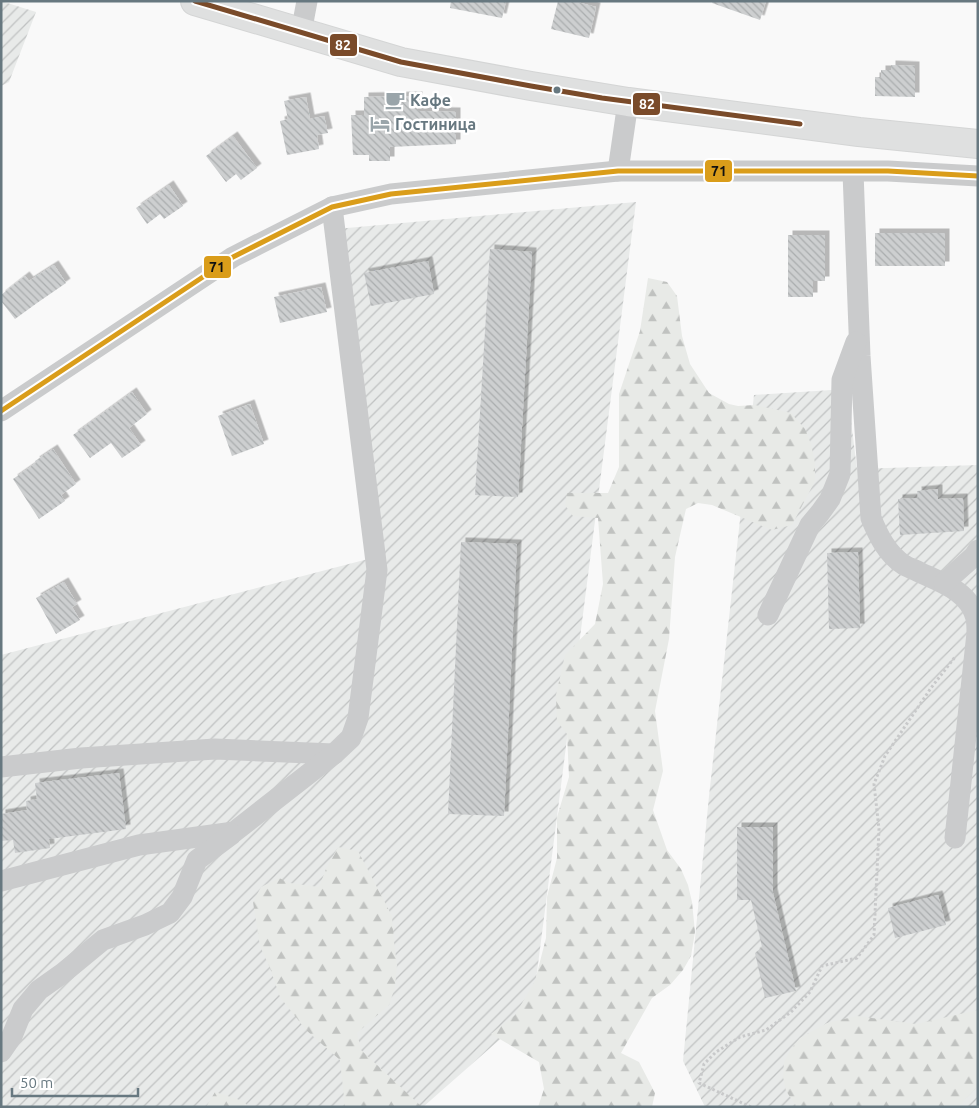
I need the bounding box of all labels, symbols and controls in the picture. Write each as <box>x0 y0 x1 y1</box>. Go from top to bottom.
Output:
line badge: 82 <box>329 33 358 57</box>
text: 82 <box>335 37 351 53</box>
unlabelled marker <box>552 85 562 95</box>
cafe icon: Кафе <box>384 89 406 111</box>
place label: Кафе <box>410 91 451 109</box>
line badge: 82 <box>632 92 661 116</box>
text: 82 <box>639 96 655 112</box>
hotel icon: Гостиница <box>369 113 391 135</box>
place label: Гостиница <box>395 115 476 133</box>
line badge: 71 <box>704 159 733 183</box>
text: 71 <box>711 163 727 179</box>
line badge: 71 <box>203 255 232 279</box>
text: 71 <box>209 259 225 275</box>
scale bar <box>12 1066 139 1098</box>
text: 50 m <box>20 1074 53 1091</box>

